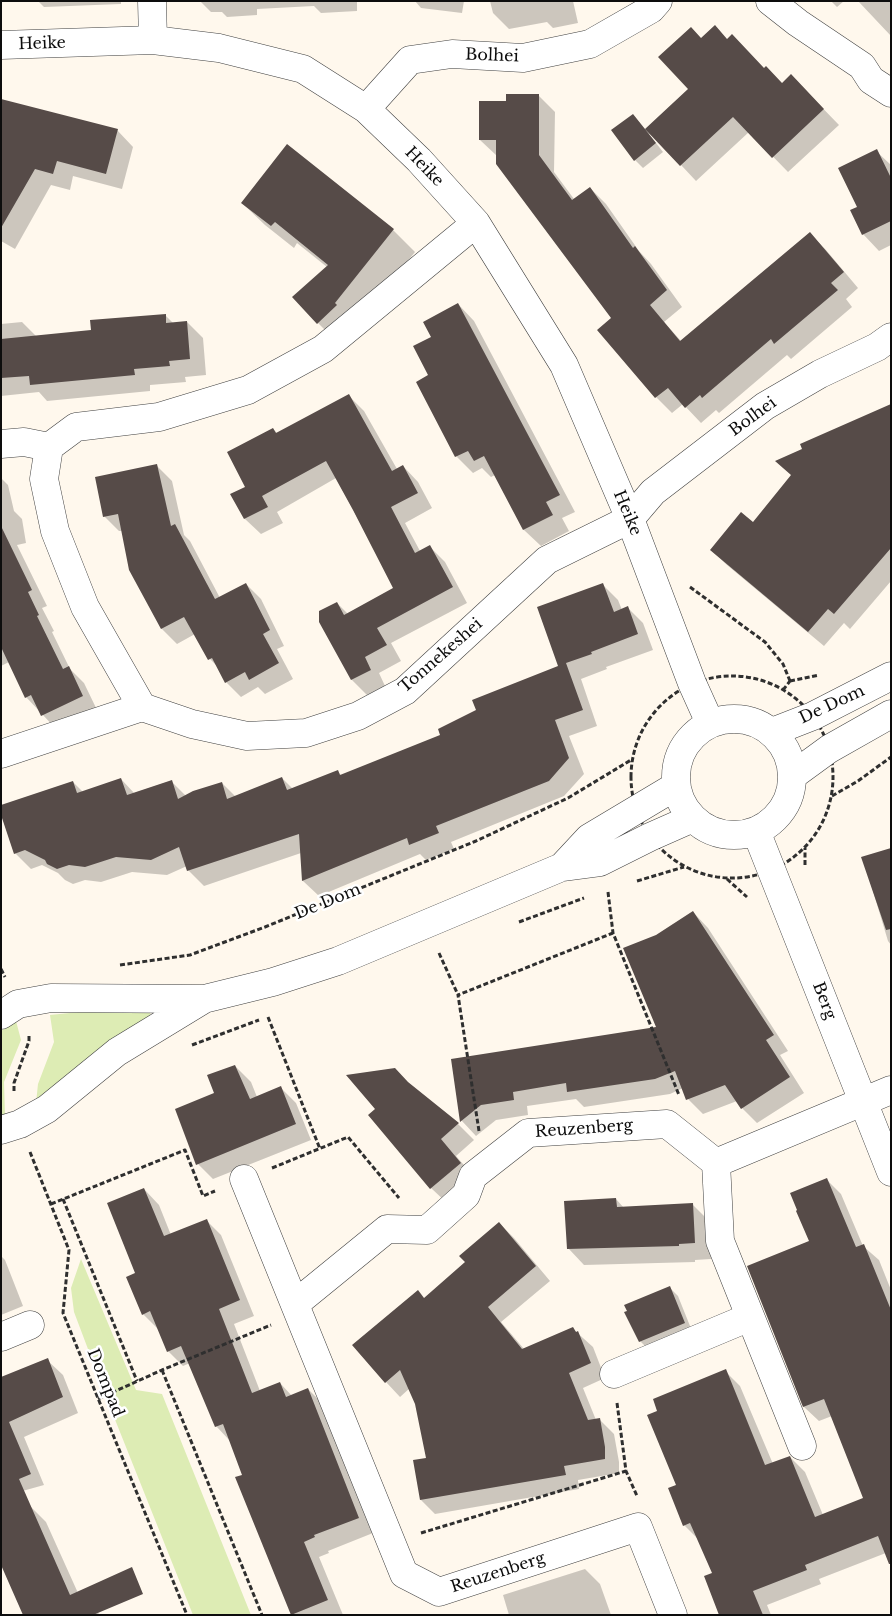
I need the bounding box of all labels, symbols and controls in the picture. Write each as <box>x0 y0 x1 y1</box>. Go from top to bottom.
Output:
street label: Heike <box>18 34 66 54</box>
street label: Bolhei <box>465 45 519 67</box>
street label: Heike <box>401 143 447 191</box>
street label: Bolhei <box>726 393 780 441</box>
street label: Heike <box>609 487 645 539</box>
street label: Tonnekeshei <box>395 615 487 697</box>
street label: De Dom <box>796 682 868 728</box>
street label: De Dom <box>292 880 364 924</box>
street label: Berg <box>808 980 840 1022</box>
street label: Reuzenberg <box>534 1116 634 1142</box>
street label: Dompad <box>83 1346 127 1420</box>
street label: Reuzenberg <box>448 1549 548 1597</box>

